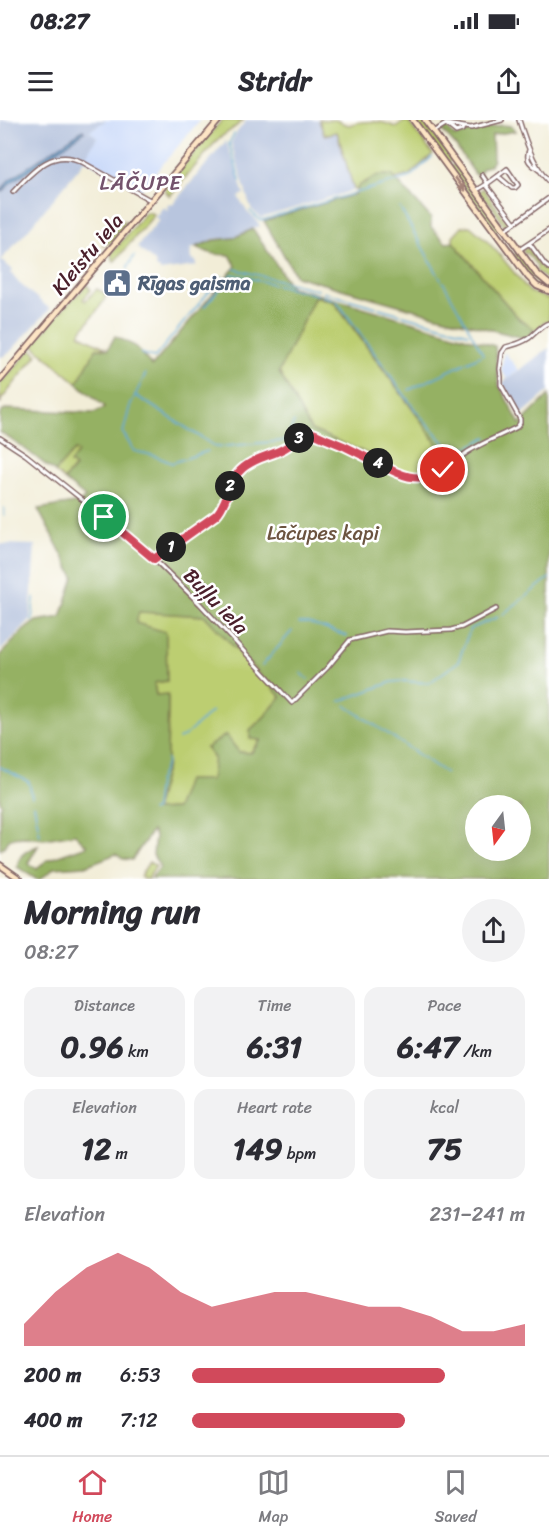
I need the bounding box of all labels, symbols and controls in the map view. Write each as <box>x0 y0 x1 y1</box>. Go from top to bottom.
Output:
text: 08:27 <box>30 2 89 41</box>
text: Stridr <box>238 57 311 105</box>
icon: menu <box>24 65 57 98</box>
icon: share <box>492 65 525 98</box>
district label: LĀČUPE <box>100 164 182 202</box>
one-way arrow <box>454 176 466 192</box>
street label: Kleistu iela <box>42 205 132 303</box>
place label: Rīgas gaisma <box>137 266 250 301</box>
public building icon: Rīgas gaisma <box>101 267 133 299</box>
pin: 3 <box>284 423 314 453</box>
text: 3 <box>295 423 303 452</box>
pin <box>417 444 468 495</box>
pin: 4 <box>363 448 393 478</box>
text: 4 <box>373 448 383 477</box>
icon: check <box>426 453 459 486</box>
pin: 2 <box>215 471 245 501</box>
text: 2 <box>225 471 235 500</box>
pin <box>78 491 129 542</box>
icon: arrive <box>87 500 120 533</box>
park label: Lāčupes kapi <box>267 516 380 551</box>
pin: 1 <box>156 532 186 562</box>
text: 1 <box>168 532 174 561</box>
street label: Buļļu iela <box>175 560 257 644</box>
north arrow <box>465 795 531 861</box>
map controls <box>465 795 531 861</box>
text: Morning run <box>24 883 200 941</box>
button: share <box>462 899 525 962</box>
text: 08:27 <box>24 935 78 970</box>
text: Distance <box>74 991 135 1020</box>
text: Time <box>258 991 291 1020</box>
text: Pace <box>428 991 461 1020</box>
text: 0.96 <box>60 1020 124 1074</box>
text: 6:31 <box>247 1020 302 1074</box>
text: 6:47 <box>397 1020 459 1074</box>
text: km <box>124 1037 149 1066</box>
text: /km <box>459 1037 492 1066</box>
text: Elevation <box>72 1093 137 1122</box>
text: Heart rate <box>237 1093 312 1122</box>
text: kcal <box>430 1093 459 1122</box>
text: 12 <box>81 1122 111 1176</box>
text: 149 <box>233 1122 283 1176</box>
text: 75 <box>427 1122 462 1176</box>
text: m <box>111 1139 128 1168</box>
text: bpm <box>283 1139 316 1168</box>
text: Elevation <box>24 1197 105 1232</box>
text: 231–241 m <box>429 1197 525 1232</box>
text: 200 m <box>24 1358 81 1393</box>
text: 6:53 <box>120 1358 161 1393</box>
text: 400 m <box>24 1403 82 1438</box>
text: 7:12 <box>120 1403 158 1438</box>
tab: Home <box>72 1466 112 1531</box>
tab: Map <box>257 1466 290 1531</box>
tab: Saved <box>434 1466 477 1531</box>

